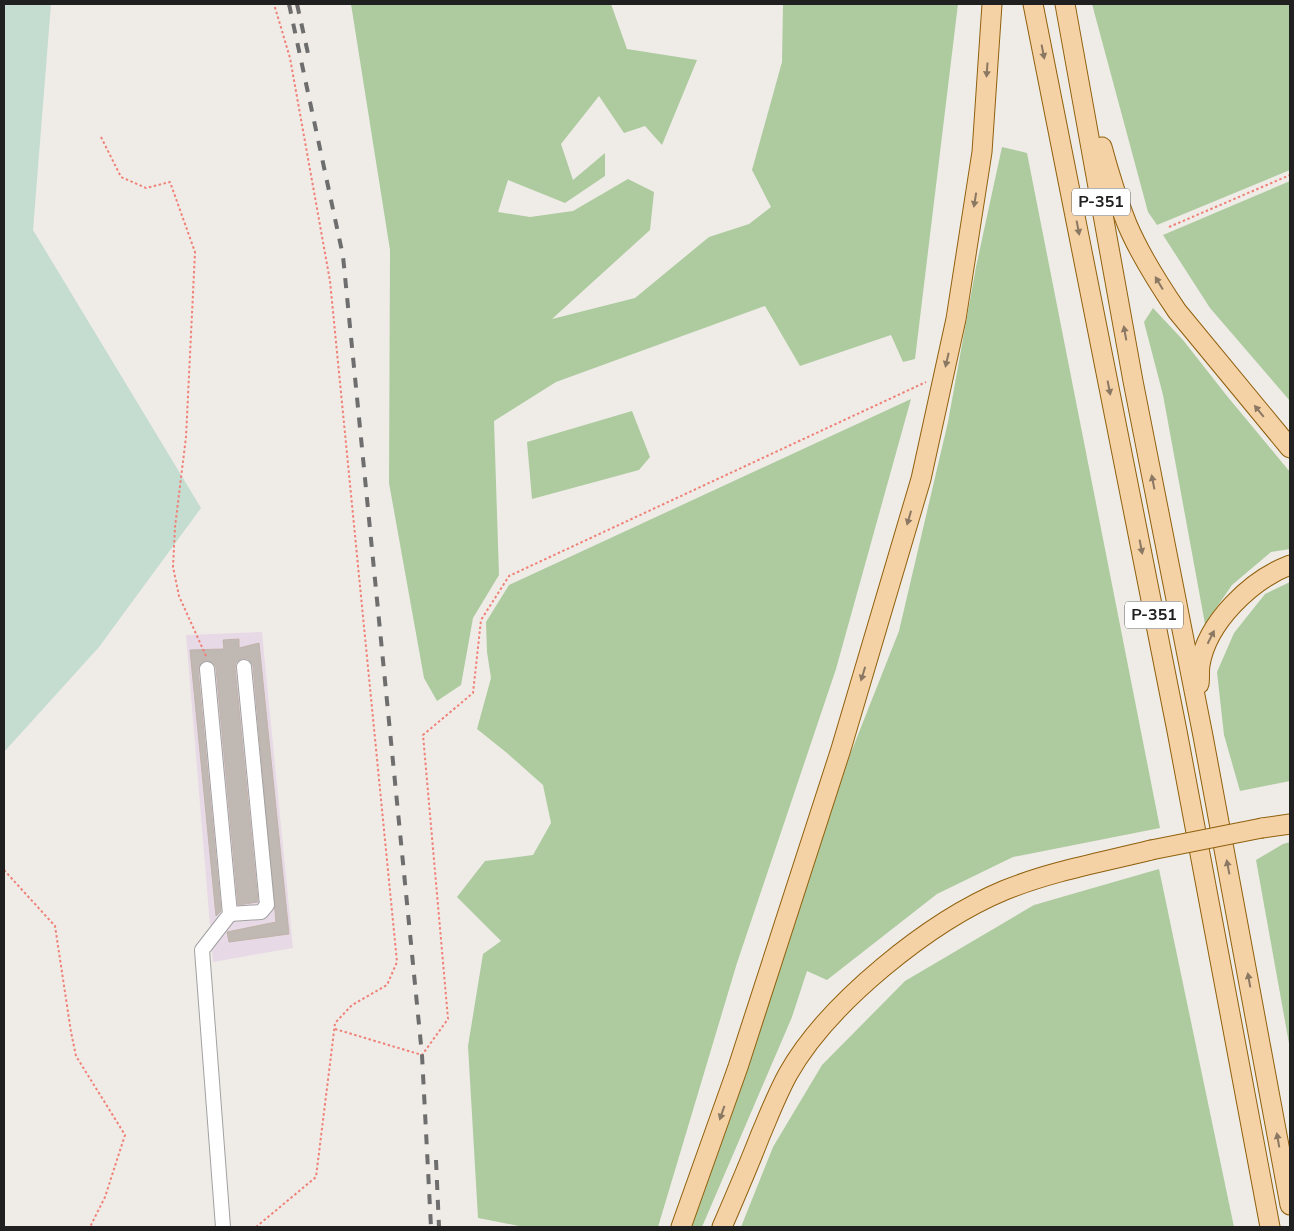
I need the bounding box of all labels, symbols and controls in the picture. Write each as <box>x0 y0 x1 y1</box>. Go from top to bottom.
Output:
one-way arrow <box>1039 44 1047 60</box>
one-way arrow <box>983 62 991 78</box>
road number: Р-351 <box>1072 188 1130 216</box>
one-way arrow <box>970 193 978 209</box>
one-way arrow <box>1074 221 1082 237</box>
one-way arrow <box>1154 277 1163 290</box>
one-way arrow <box>1120 325 1128 341</box>
one-way arrow <box>943 353 951 368</box>
one-way arrow <box>1105 380 1113 395</box>
one-way arrow <box>1253 404 1264 417</box>
one-way arrow <box>1149 474 1157 489</box>
one-way arrow <box>905 511 913 526</box>
one-way arrow <box>1137 539 1145 555</box>
road number: Р-351 <box>1125 602 1183 628</box>
one-way arrow <box>1207 630 1215 644</box>
one-way arrow <box>858 667 866 682</box>
one-way arrow <box>1223 858 1231 874</box>
one-way arrow <box>1244 971 1252 987</box>
one-way arrow <box>717 1106 725 1121</box>
one-way arrow <box>1274 1131 1282 1147</box>

